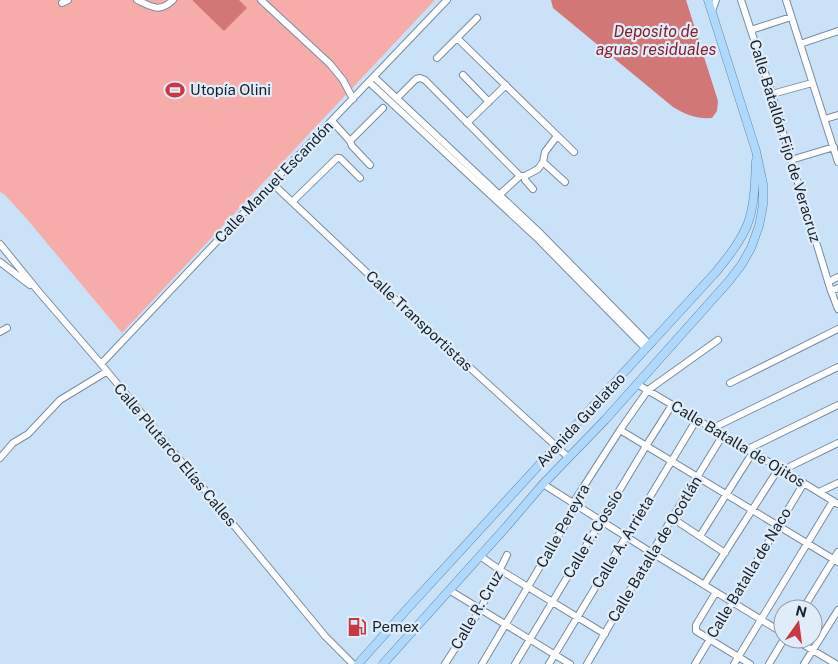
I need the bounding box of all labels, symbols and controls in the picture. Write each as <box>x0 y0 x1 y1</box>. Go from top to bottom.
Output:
water label: Deposito de aguas residuales <box>596 22 717 59</box>
street label: Calle Batallón Fijo de Veracruz <box>746 37 824 244</box>
sports icon: Utopía Olini <box>164 79 186 101</box>
place label: Utopía Olini <box>190 81 271 98</box>
street label: Calle Manuel Escandón <box>211 117 336 246</box>
street label: Calle Transportistas <box>363 267 476 374</box>
street label: Avenida Guelatao <box>533 369 628 470</box>
street label: Calle Plutarco Elías Calles <box>111 380 240 530</box>
street label: Calle Batalla de Ojitos <box>668 397 808 490</box>
street label: Calle Batalla de Ocotlán <box>604 473 705 625</box>
street label: Calle Pereyra <box>533 481 593 571</box>
street label: Calle F. Cossío <box>560 486 626 581</box>
street label: Calle A. Arrieta <box>588 492 657 591</box>
street label: Calle Batalla de Naco <box>703 505 794 641</box>
street label: Calle R. Cruz <box>447 567 506 652</box>
north arrow <box>773 599 823 649</box>
text: N <box>794 602 808 620</box>
fuel station icon: Pemex <box>346 616 368 638</box>
place label: Pemex <box>372 618 419 635</box>

